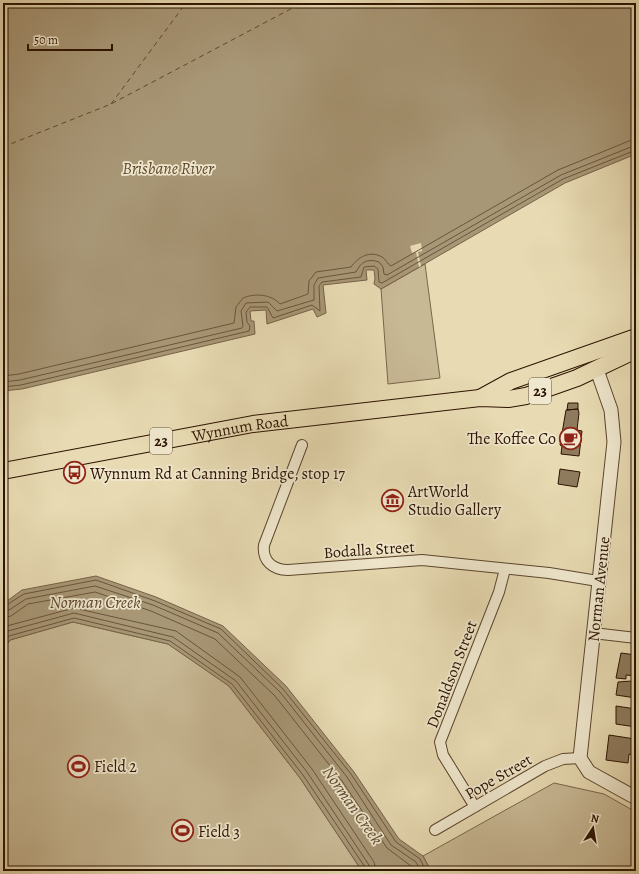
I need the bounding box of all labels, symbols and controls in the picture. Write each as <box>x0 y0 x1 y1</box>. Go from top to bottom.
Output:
scale bar <box>28 26 112 52</box>
text: 50 m <box>34 32 58 48</box>
water label: Brisbane River <box>122 157 215 180</box>
road number: 23 <box>529 378 551 404</box>
street label: Wynnum Road <box>189 410 290 447</box>
cafe icon: The Koffee Co <box>558 425 584 451</box>
road number: 23 <box>150 428 172 454</box>
place label: The Koffee Co <box>467 428 556 450</box>
bus stop icon: Wynnum Rd at Canning Bridge, stop 17 <box>61 460 87 486</box>
place label: Wynnum Rd at Canning Bridge, stop 17 <box>89 463 345 485</box>
place label: ArtWorld Studio Gallery <box>407 481 502 521</box>
museum icon: ArtWorld Studio Gallery <box>379 487 405 513</box>
street label: Norman Avenue <box>583 535 615 643</box>
street label: Bodalla Street <box>323 536 415 564</box>
water label: Norman Creek <box>49 591 141 614</box>
street label: Donaldson Street <box>421 617 483 731</box>
street label: Pope Street <box>461 749 536 805</box>
sports icon: Field 2 <box>66 753 92 779</box>
place label: Field 2 <box>94 756 137 778</box>
water label: Norman Creek <box>317 761 388 850</box>
north arrow <box>573 808 613 848</box>
text: N <box>589 811 600 827</box>
sports icon: Field 3 <box>170 818 196 844</box>
place label: Field 3 <box>198 821 240 843</box>

